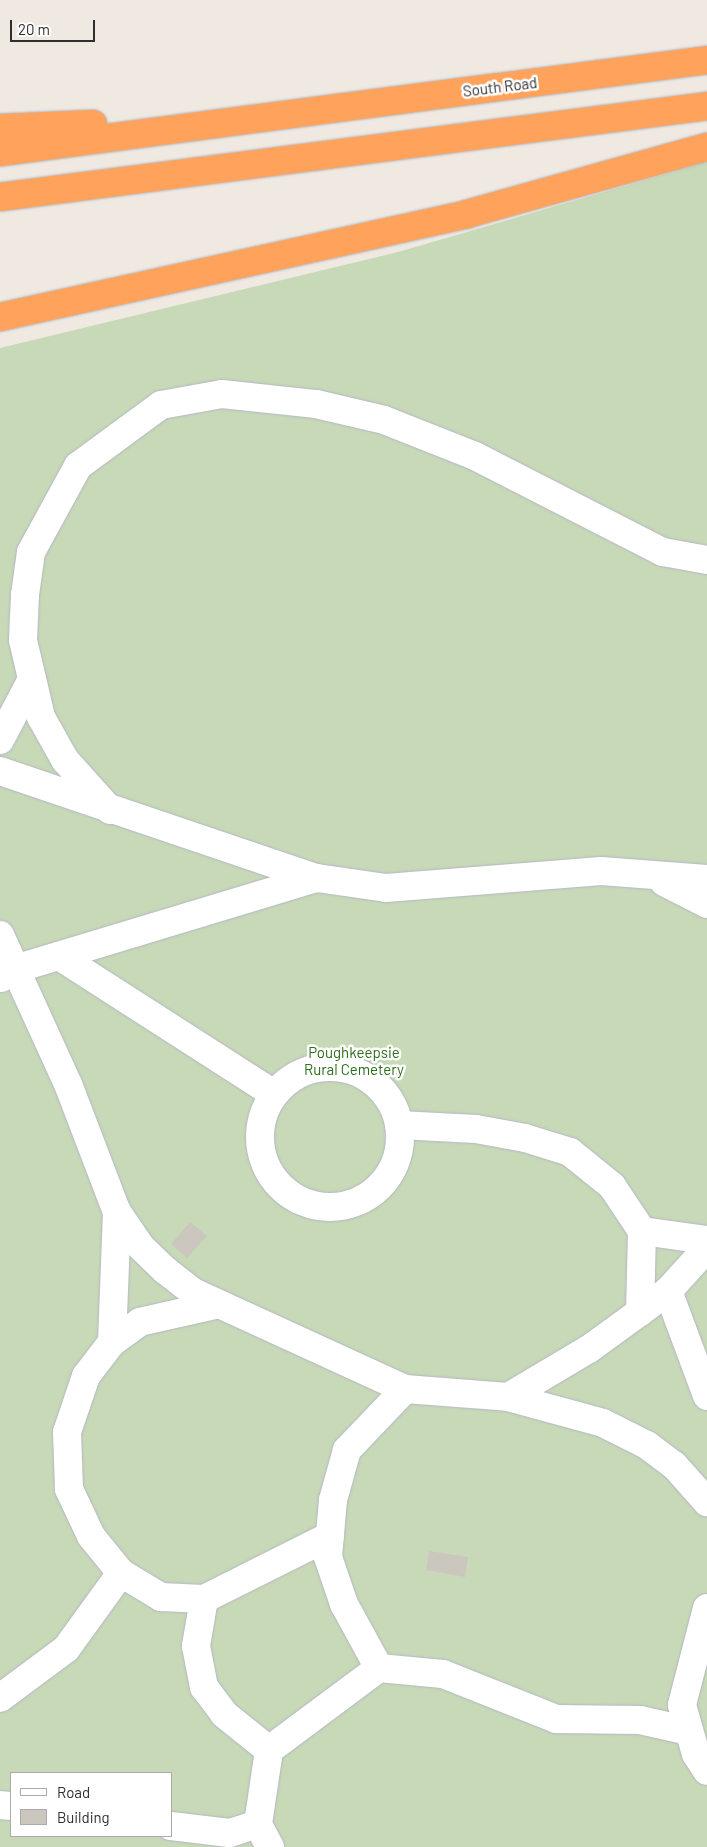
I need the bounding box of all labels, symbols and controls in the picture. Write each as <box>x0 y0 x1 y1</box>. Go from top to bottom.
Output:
scale bar <box>12 10 98 42</box>
text: 20 m <box>18 20 50 38</box>
street label: South Road <box>462 74 538 100</box>
park label: Poughkeepsie Rural Cemetery <box>304 1043 404 1078</box>
legend <box>10 1772 172 1837</box>
text: Road <box>57 1783 90 1801</box>
text: Building <box>57 1808 110 1826</box>

